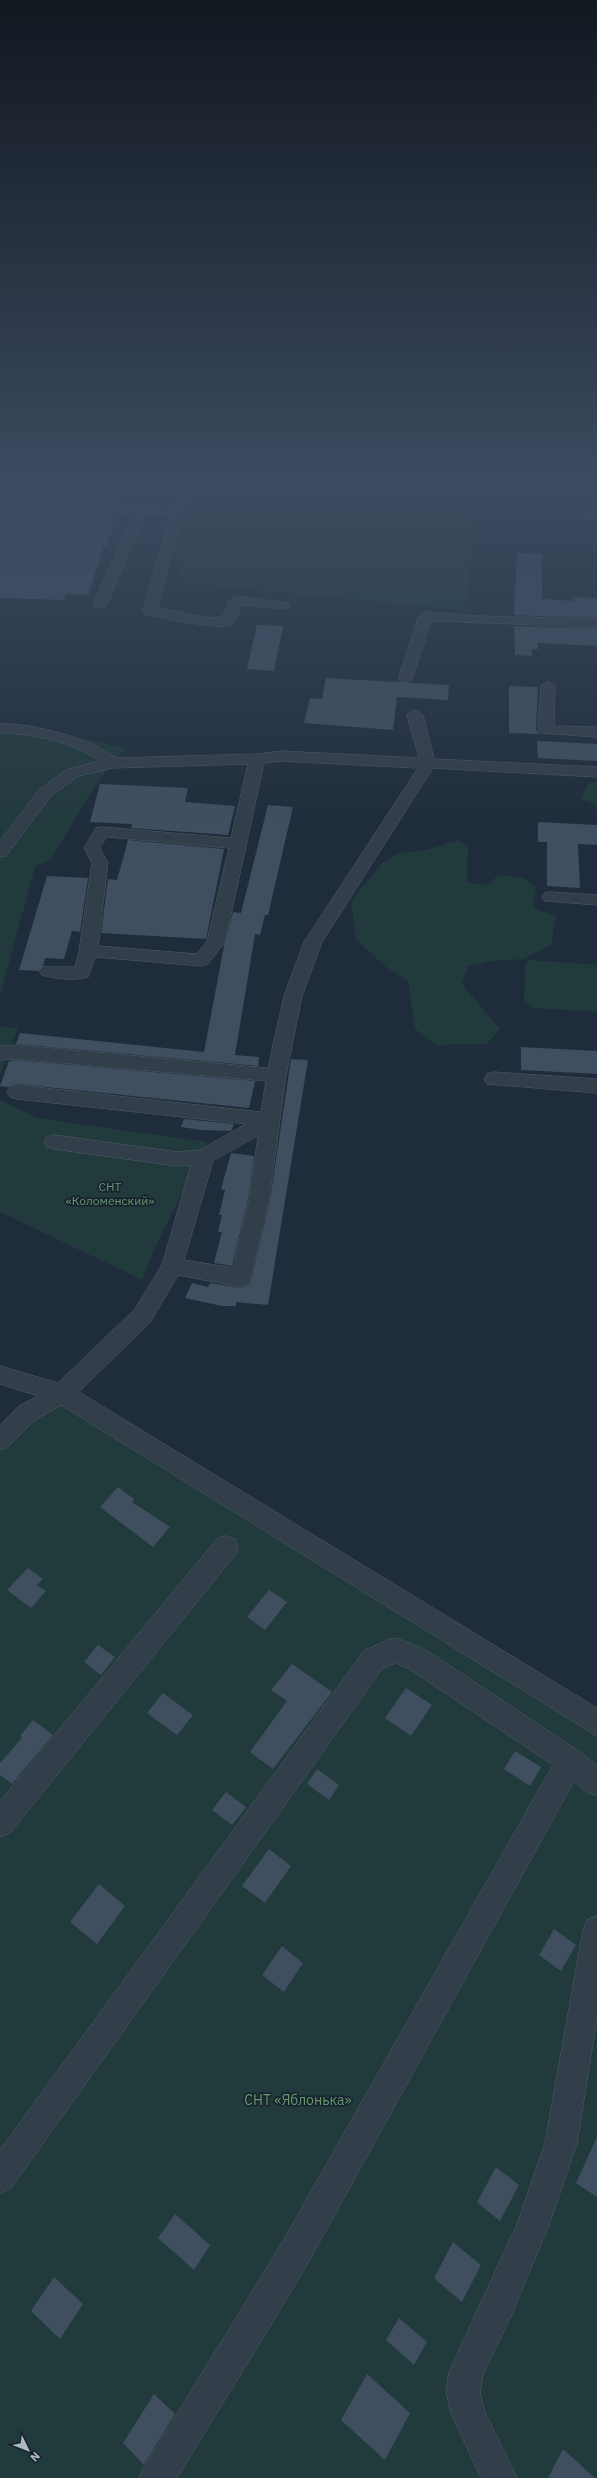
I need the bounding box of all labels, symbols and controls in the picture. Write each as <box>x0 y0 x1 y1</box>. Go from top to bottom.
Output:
park label: СНТ «Коломенский» <box>66 1179 154 1208</box>
park label: СНТ «Яблонька» <box>244 2091 352 2109</box>
north arrow <box>8 2430 48 2470</box>
text: N <box>27 2449 43 2465</box>

